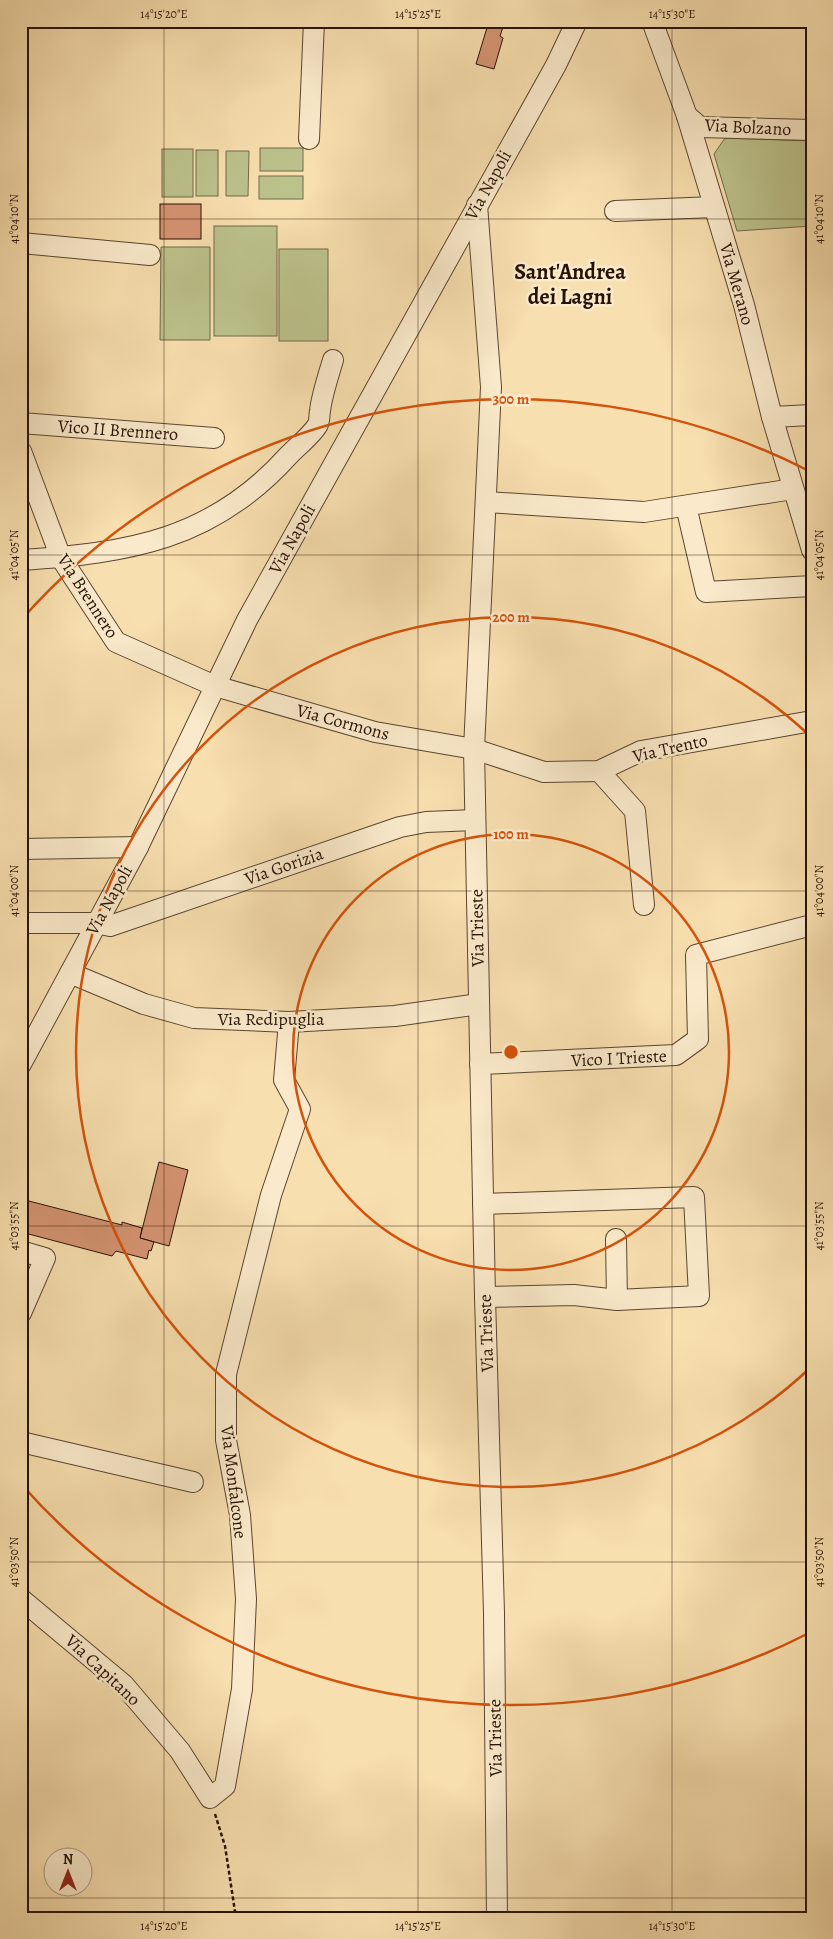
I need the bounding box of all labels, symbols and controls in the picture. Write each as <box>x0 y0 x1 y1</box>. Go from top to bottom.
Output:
text: 14°15'20"E <box>140 6 188 22</box>
text: 14°15'25"E <box>395 6 441 22</box>
text: 14°15'30"E <box>649 6 695 22</box>
street label: Via Bolzano <box>703 113 792 141</box>
street label: Via Napoli <box>459 146 517 225</box>
text: 41°04'10"N <box>6 194 22 244</box>
text: 41°04'10"N <box>811 194 827 244</box>
street label: Via Merano <box>714 239 760 328</box>
district label: Sant'Andrea dei Lagni <box>514 257 626 312</box>
text: 300 m <box>493 389 530 409</box>
street label: Vico II Brennero <box>56 414 179 446</box>
street label: Via Napoli <box>263 500 321 579</box>
text: 41°04'05"N <box>6 529 22 580</box>
text: 41°04'05"N <box>811 529 827 580</box>
street label: Via Brennero <box>51 548 124 643</box>
text: 200 m <box>492 607 530 627</box>
street label: Via Cormons <box>293 698 392 746</box>
street label: Via Trento <box>629 728 710 768</box>
text: 100 m <box>493 824 529 844</box>
street label: Via Gorizia <box>241 841 327 891</box>
street label: Via Napoli <box>80 861 138 940</box>
text: 41°04'00"N <box>6 865 22 917</box>
text: 41°04'00"N <box>811 865 827 917</box>
street label: Via Trieste <box>464 889 490 968</box>
street label: Via Redipuglia <box>217 1007 325 1031</box>
centre of rings <box>502 1043 520 1061</box>
street label: Vico I Trieste <box>570 1044 667 1073</box>
text: 41°03'55"N <box>6 1201 22 1251</box>
text: 41°03'55"N <box>811 1201 827 1251</box>
street label: Via Trieste <box>473 1294 499 1373</box>
street label: Via Monfalcone <box>215 1423 253 1540</box>
text: 41°03'50"N <box>6 1536 22 1587</box>
text: 41°03'50"N <box>811 1536 827 1587</box>
street label: Via Capitano <box>59 1628 146 1711</box>
street label: Via Trieste <box>482 1699 508 1778</box>
north arrow <box>42 1846 92 1896</box>
text: N <box>63 1850 73 1869</box>
text: 14°15'20"E <box>140 1918 188 1934</box>
text: 14°15'25"E <box>395 1918 441 1934</box>
text: 14°15'30"E <box>649 1918 695 1934</box>

